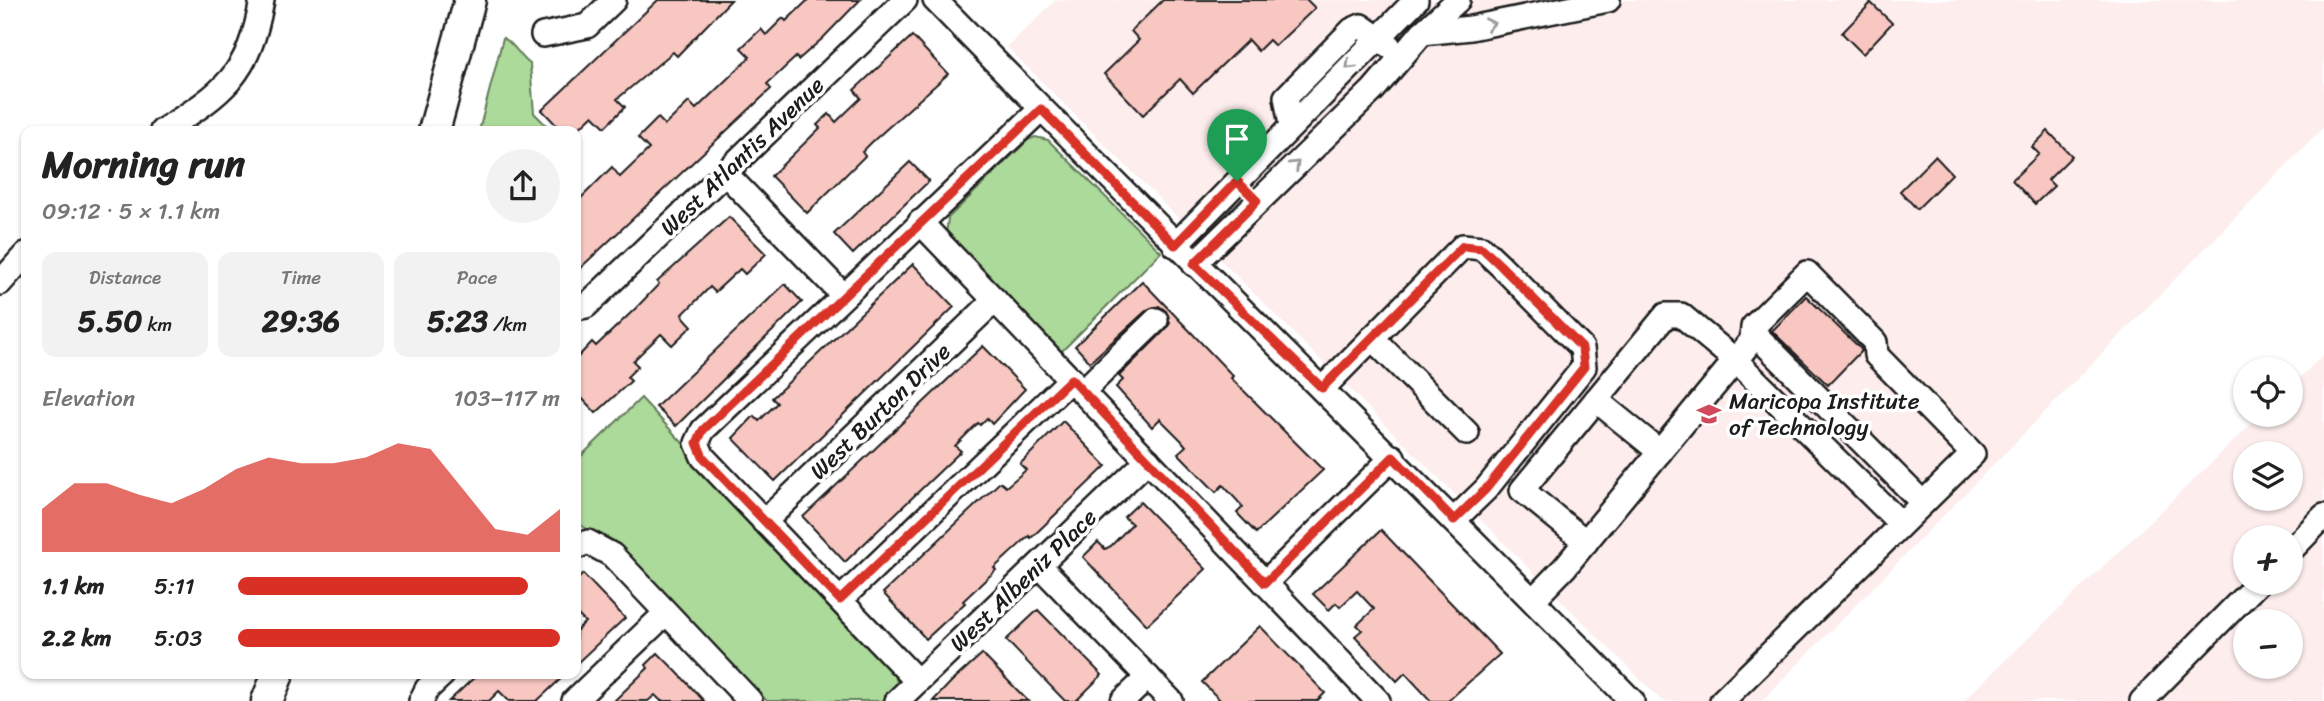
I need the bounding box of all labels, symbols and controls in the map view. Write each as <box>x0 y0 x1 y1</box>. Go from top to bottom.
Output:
one-way arrow <box>1484 18 1496 33</box>
one-way arrow <box>1345 56 1358 69</box>
street label: West Atlantis Avenue <box>650 66 835 246</box>
pin <box>1207 109 1267 181</box>
icon: arrive <box>1218 120 1256 158</box>
text: Morning run <box>42 131 245 198</box>
button: share <box>486 149 560 223</box>
one-way arrow <box>1287 160 1300 173</box>
text: 09:12 · 5 × 1.1 km <box>42 191 220 232</box>
text: Distance <box>89 261 161 294</box>
text: Time <box>281 261 321 294</box>
text: Pace <box>457 261 497 294</box>
text: 5.50 <box>78 294 143 348</box>
text: 29:36 <box>262 294 340 348</box>
text: 5:23 <box>427 294 488 348</box>
text: km <box>143 308 172 341</box>
text: /km <box>488 308 527 341</box>
street label: West Burton Drive <box>800 332 961 490</box>
map controls <box>2233 357 2303 679</box>
button: locate <box>2233 357 2303 427</box>
text: Elevation <box>42 378 135 419</box>
text: 103–117 m <box>453 378 560 419</box>
place label: Maricopa Institute of Technology <box>1729 381 1920 448</box>
school or university icon: Maricopa Institute of Technology <box>1695 400 1723 428</box>
button: layers <box>2233 441 2303 511</box>
street label: West Albeniz Place <box>940 498 1107 662</box>
button: + <box>2233 525 2303 595</box>
text: 1.1 km <box>42 566 105 607</box>
text: 5:11 <box>154 566 195 607</box>
button: − <box>2233 609 2303 679</box>
text: 2.2 km <box>42 618 111 659</box>
text: 5:03 <box>154 618 202 659</box>

